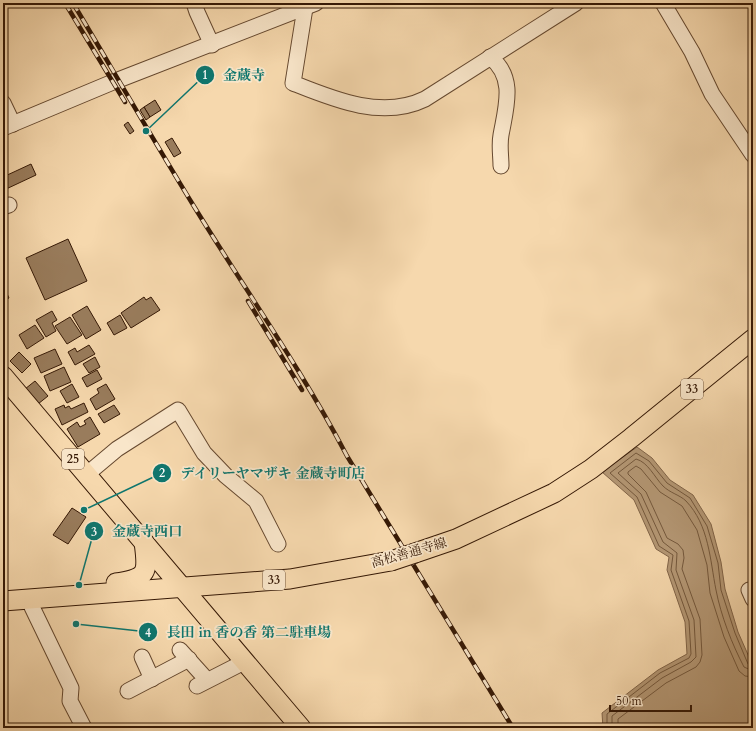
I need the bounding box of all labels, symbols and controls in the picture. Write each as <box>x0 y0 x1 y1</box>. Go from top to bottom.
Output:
callout: 金蔵寺 <box>195 62 273 88</box>
text: 金蔵寺 <box>223 66 265 85</box>
text: 1 <box>202 67 208 83</box>
road number: 33 <box>681 379 703 399</box>
road number: 25 <box>62 449 84 469</box>
callout: デイリーヤマザキ 金蔵寺町店 <box>152 460 374 486</box>
text: デイリーヤマザキ 金蔵寺町店 <box>181 464 365 483</box>
text: 2 <box>159 465 165 481</box>
callout: 金蔵寺西口 <box>84 518 190 544</box>
text: 金蔵寺西口 <box>112 522 182 541</box>
text: 3 <box>91 524 97 540</box>
street label: 高松善通寺線 <box>369 534 449 572</box>
road number: 33 <box>263 570 285 590</box>
callout: 長田 in 香の香 第二駐車場 <box>138 619 339 645</box>
text: 長田 in 香の香 第二駐車場 <box>167 623 331 642</box>
text: 4 <box>145 625 151 641</box>
scale bar <box>610 687 691 713</box>
text: 50 m <box>616 693 643 709</box>

